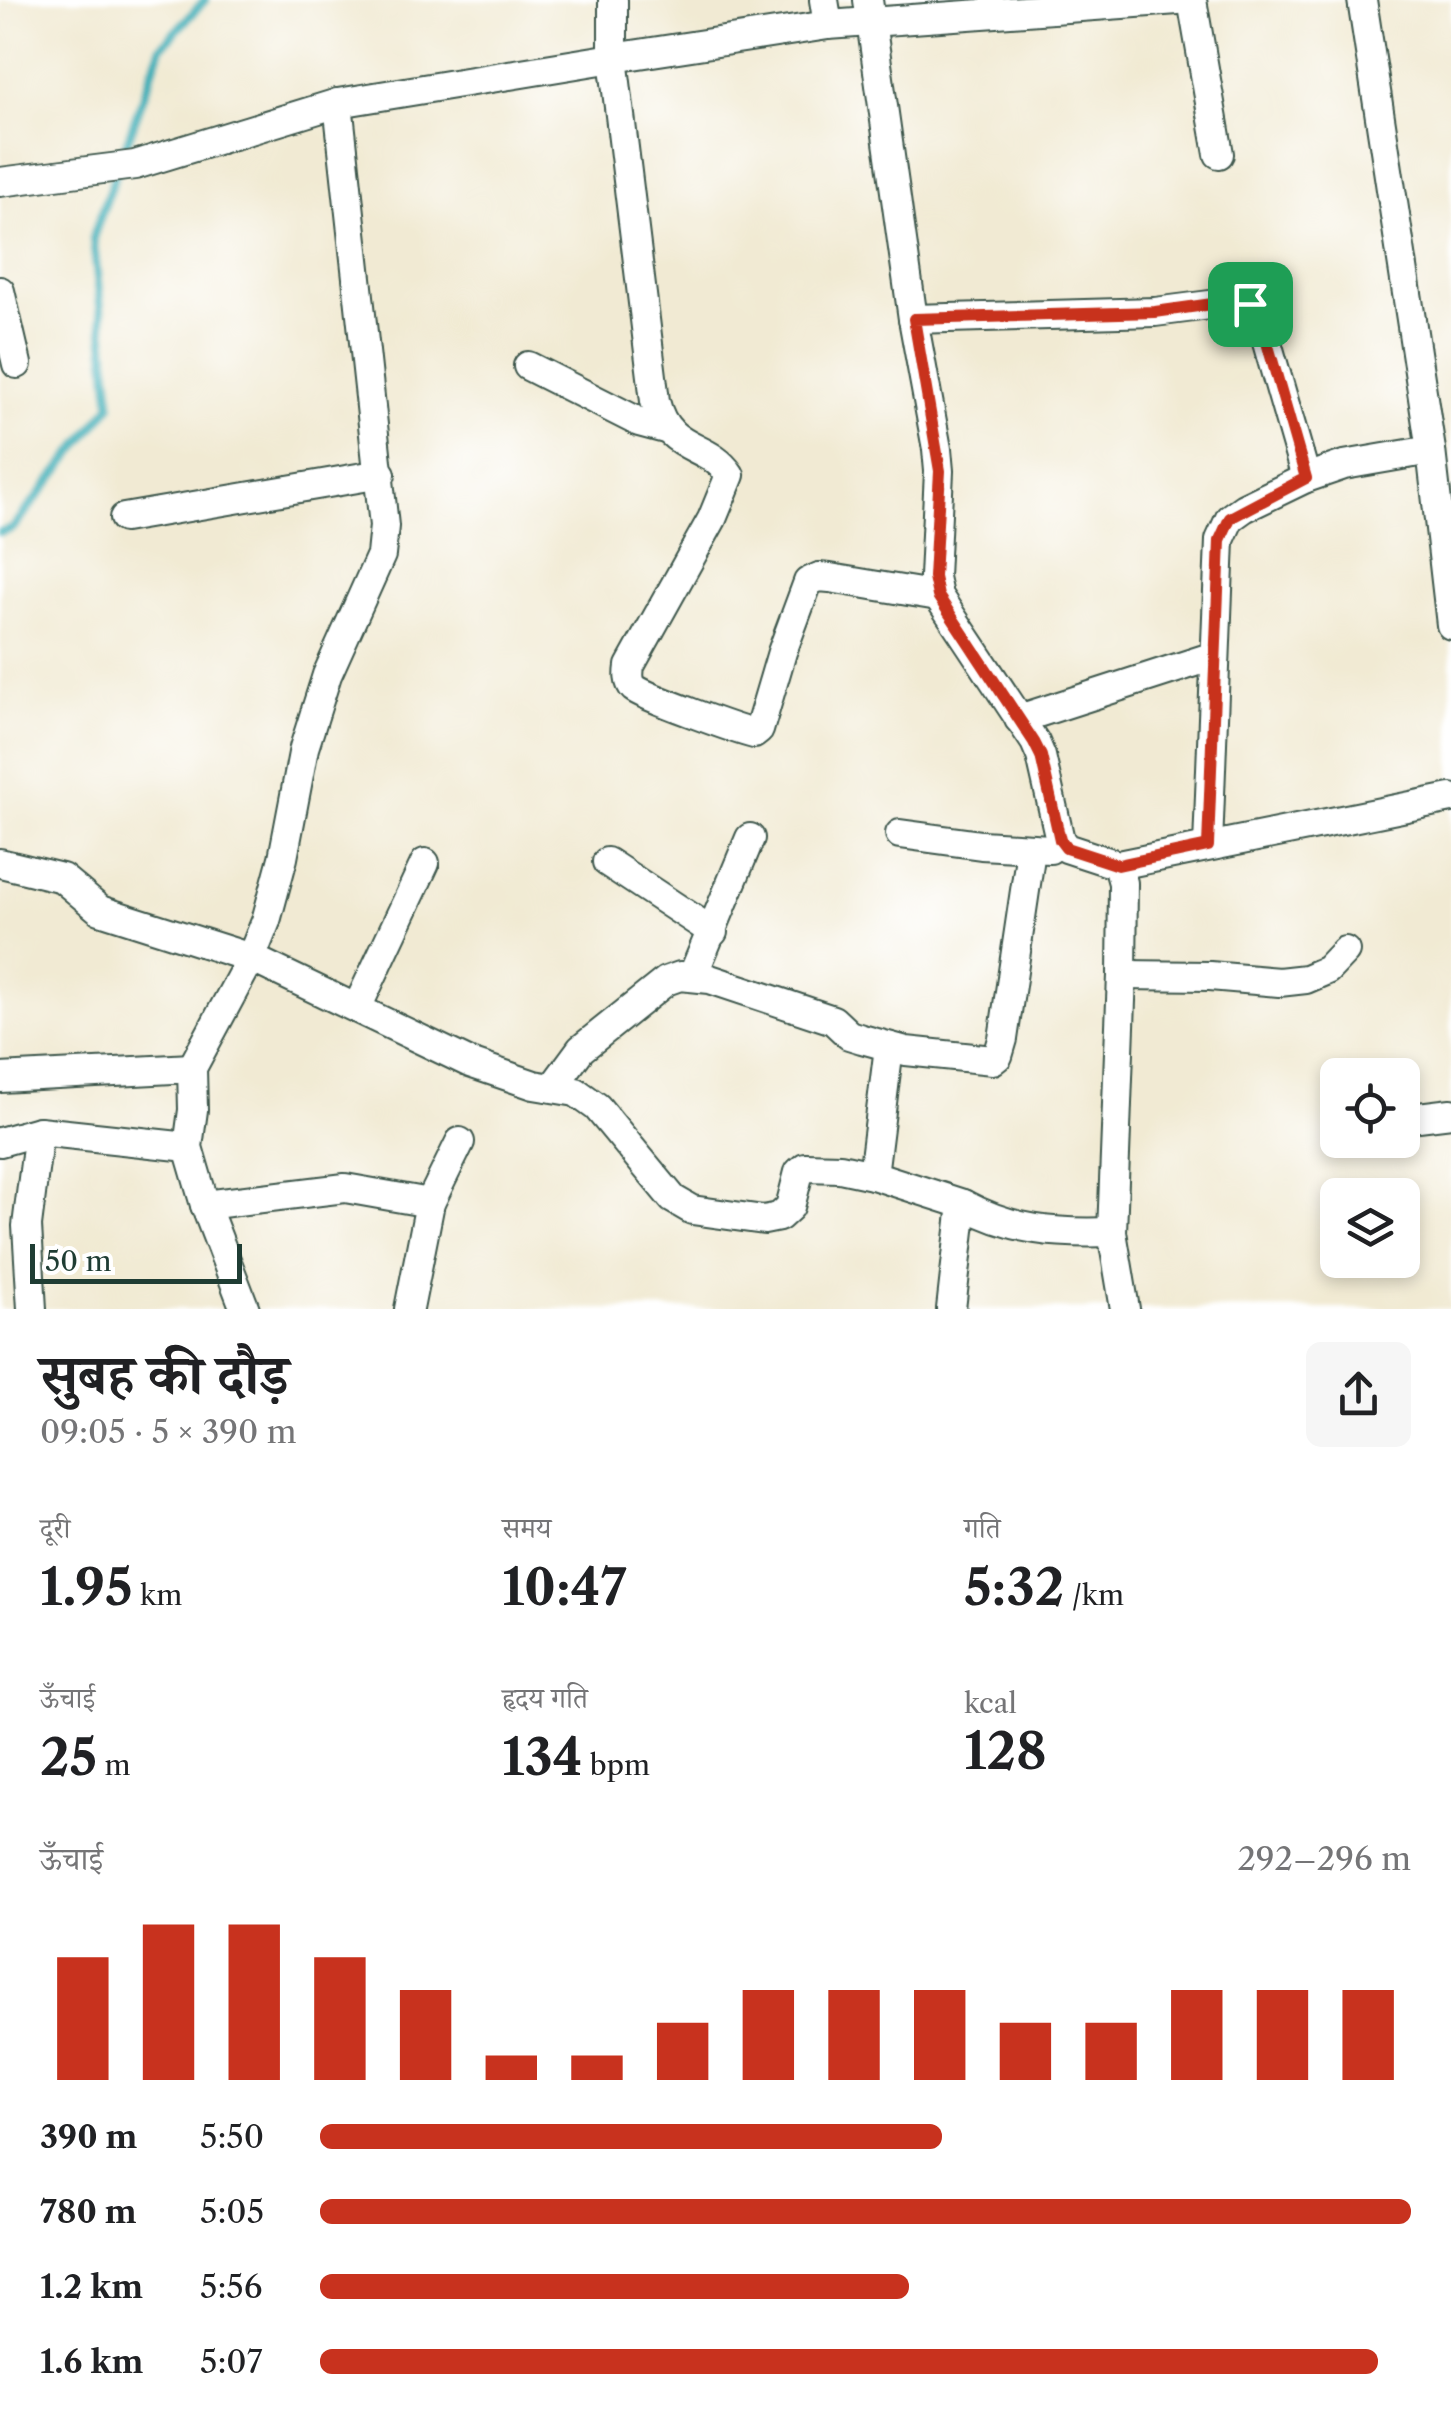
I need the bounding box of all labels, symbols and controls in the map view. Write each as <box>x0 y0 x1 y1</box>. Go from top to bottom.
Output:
pin <box>1208 262 1293 347</box>
icon: arrive <box>1223 277 1278 332</box>
map controls <box>1320 1058 1420 1278</box>
button: locate <box>1320 1058 1420 1158</box>
button: layers <box>1320 1178 1420 1278</box>
scale bar <box>30 1239 242 1284</box>
text: 50 m <box>45 1244 112 1278</box>
text: सुबह की दौड़ <box>40 1341 289 1408</box>
button: share <box>1306 1342 1411 1447</box>
text: 09:05 · 5 × 390 m <box>40 1412 297 1451</box>
text: दूरी <box>40 1511 70 1545</box>
text: समय <box>502 1511 551 1545</box>
text: गति <box>964 1511 1001 1545</box>
text: 1.95 <box>40 1556 133 1618</box>
text: 10:47 <box>502 1556 626 1618</box>
text: 5:32 <box>964 1556 1064 1618</box>
text: km <box>133 1578 182 1612</box>
text: /km <box>1064 1578 1124 1612</box>
text: ऊँचाई <box>40 1681 95 1715</box>
text: हृदय गति <box>502 1681 588 1715</box>
text: kcal <box>964 1686 1017 1720</box>
text: 128 <box>964 1720 1047 1782</box>
text: 25 <box>40 1726 97 1788</box>
text: 134 <box>502 1726 582 1788</box>
text: m <box>97 1748 131 1782</box>
text: bpm <box>582 1748 650 1782</box>
text: ऊँचाई <box>40 1839 103 1878</box>
text: 292–296 m <box>1237 1839 1411 1878</box>
text: 390 m <box>40 2117 137 2156</box>
text: 5:50 <box>200 2117 264 2156</box>
text: 780 m <box>40 2192 137 2231</box>
text: 5:05 <box>200 2192 264 2231</box>
text: 1.2 km <box>40 2267 143 2306</box>
text: 5:56 <box>200 2267 262 2306</box>
text: 1.6 km <box>40 2342 143 2381</box>
text: 5:07 <box>200 2342 262 2381</box>

